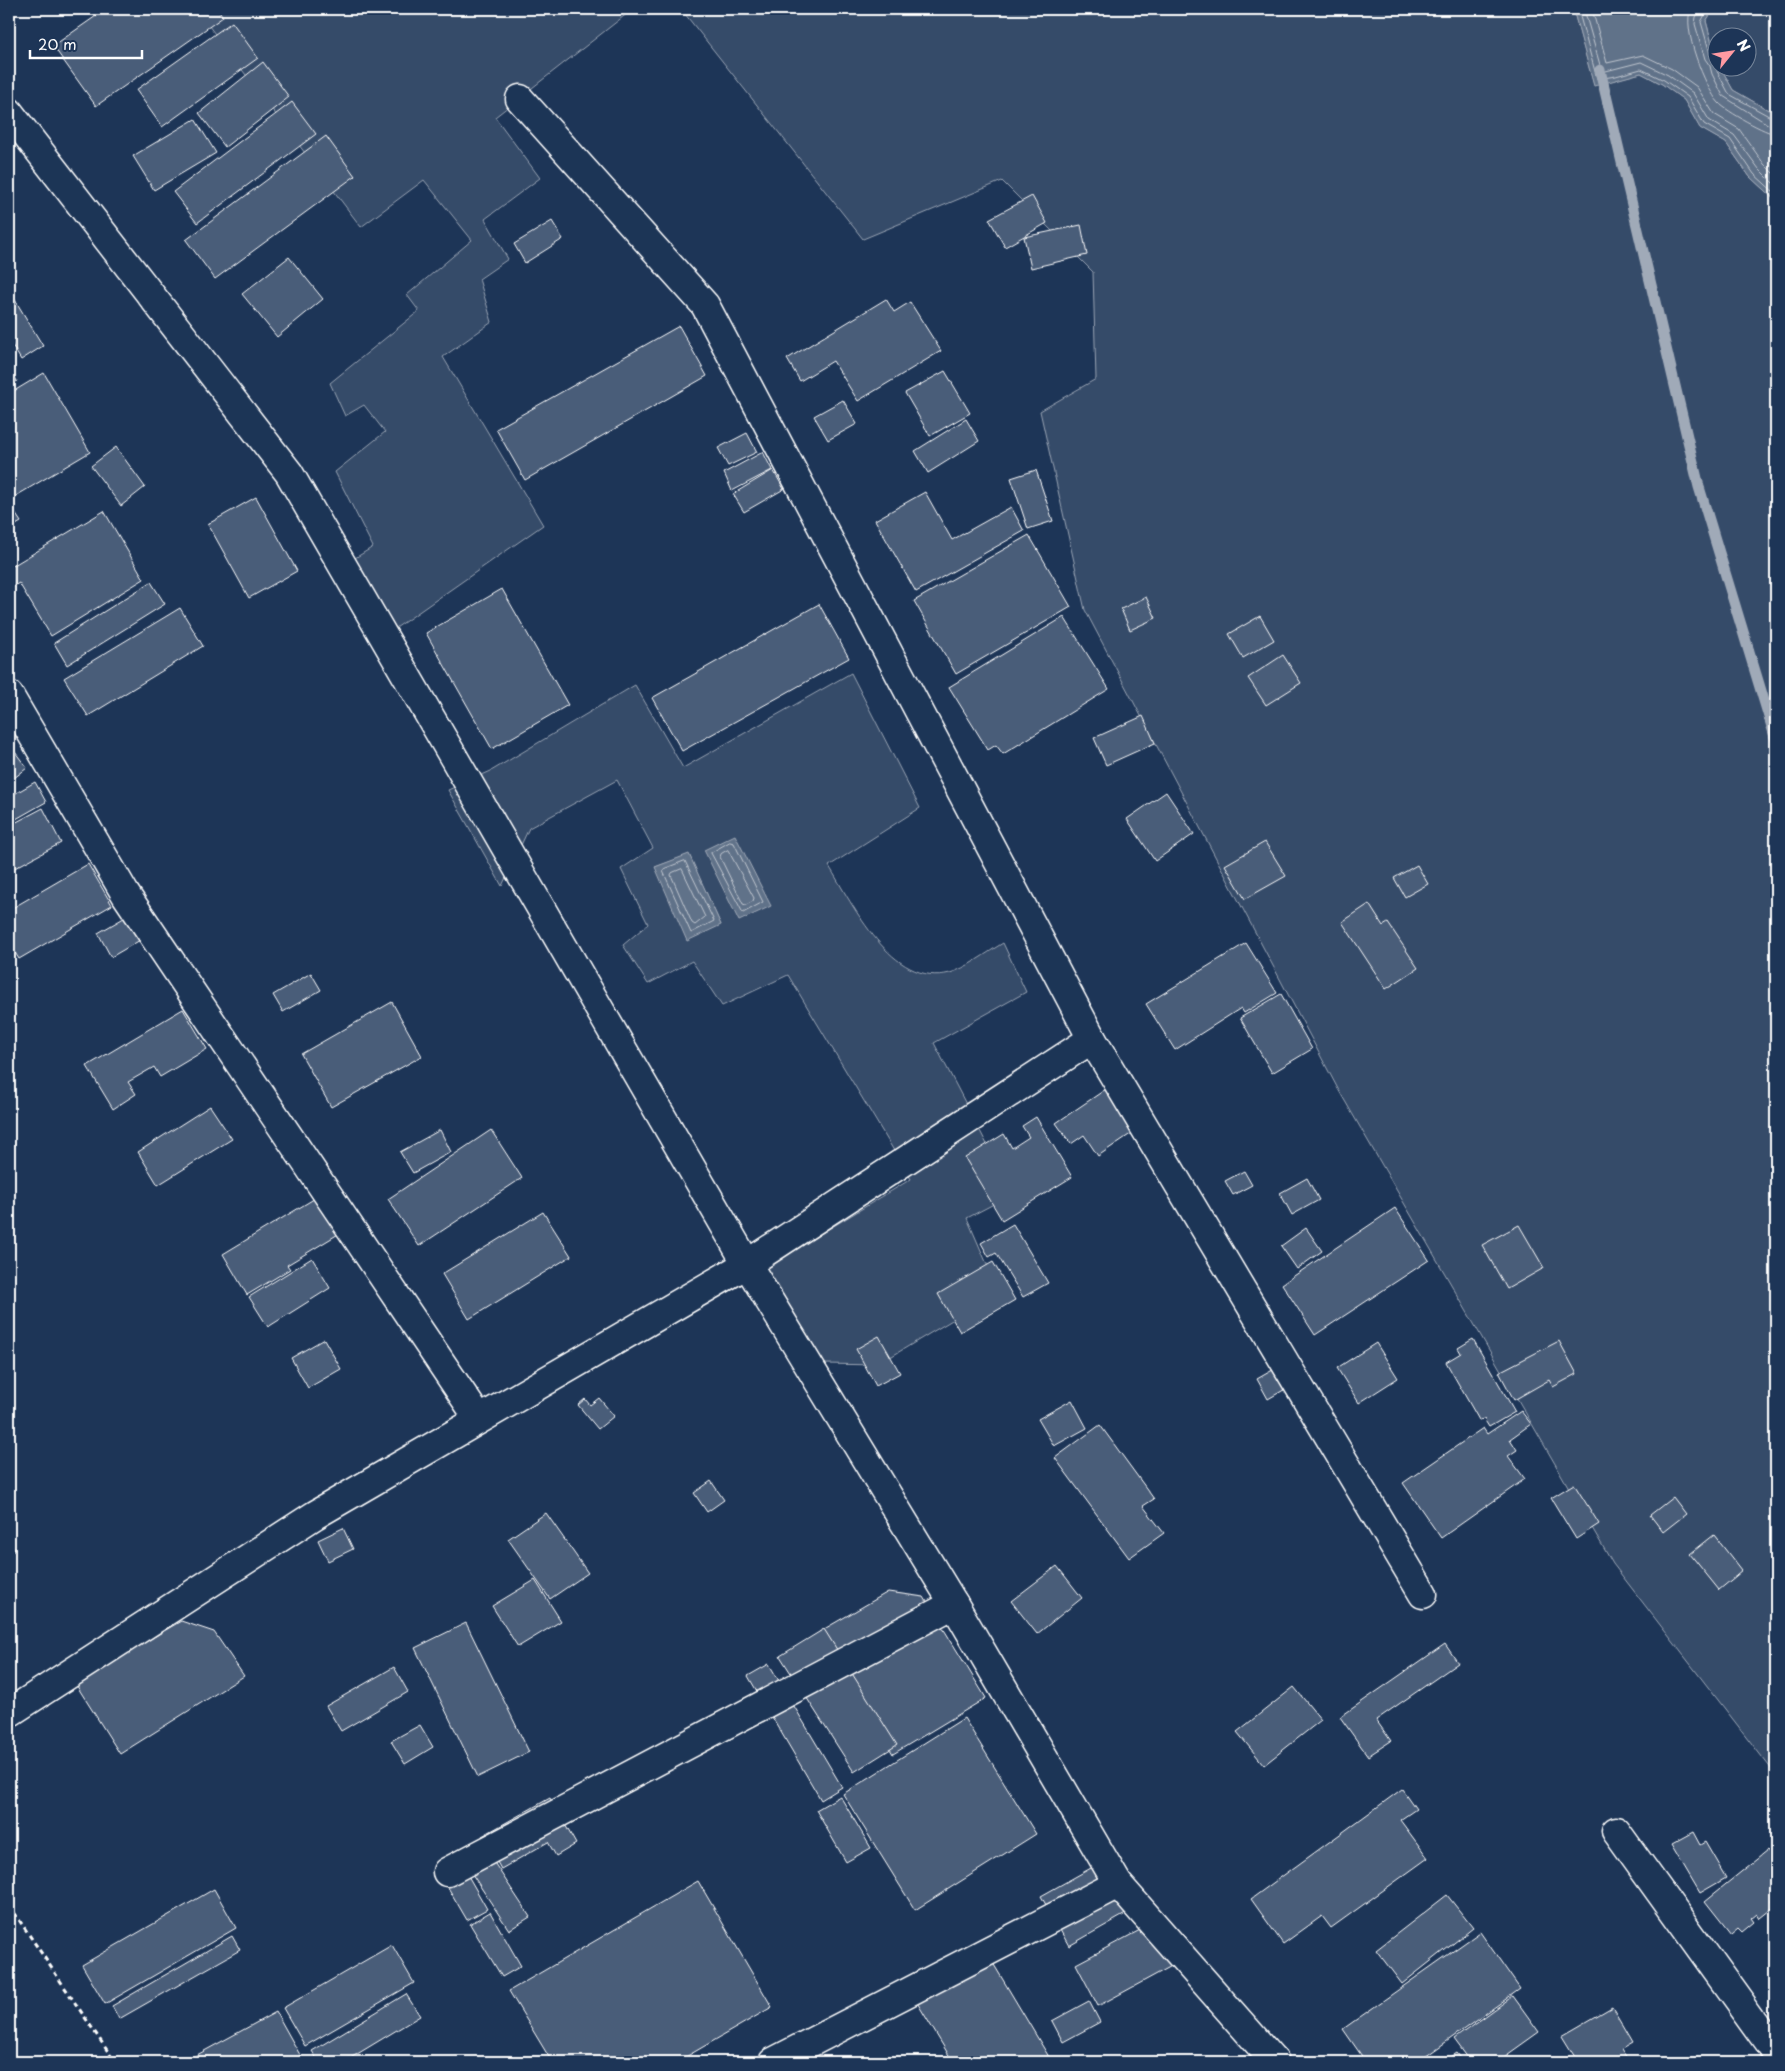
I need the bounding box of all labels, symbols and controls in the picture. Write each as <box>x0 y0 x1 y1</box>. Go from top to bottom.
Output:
scale bar <box>30 28 142 60</box>
north arrow <box>1708 28 1758 78</box>
text: 20 m <box>38 32 77 55</box>
text: N <box>1732 35 1756 55</box>

